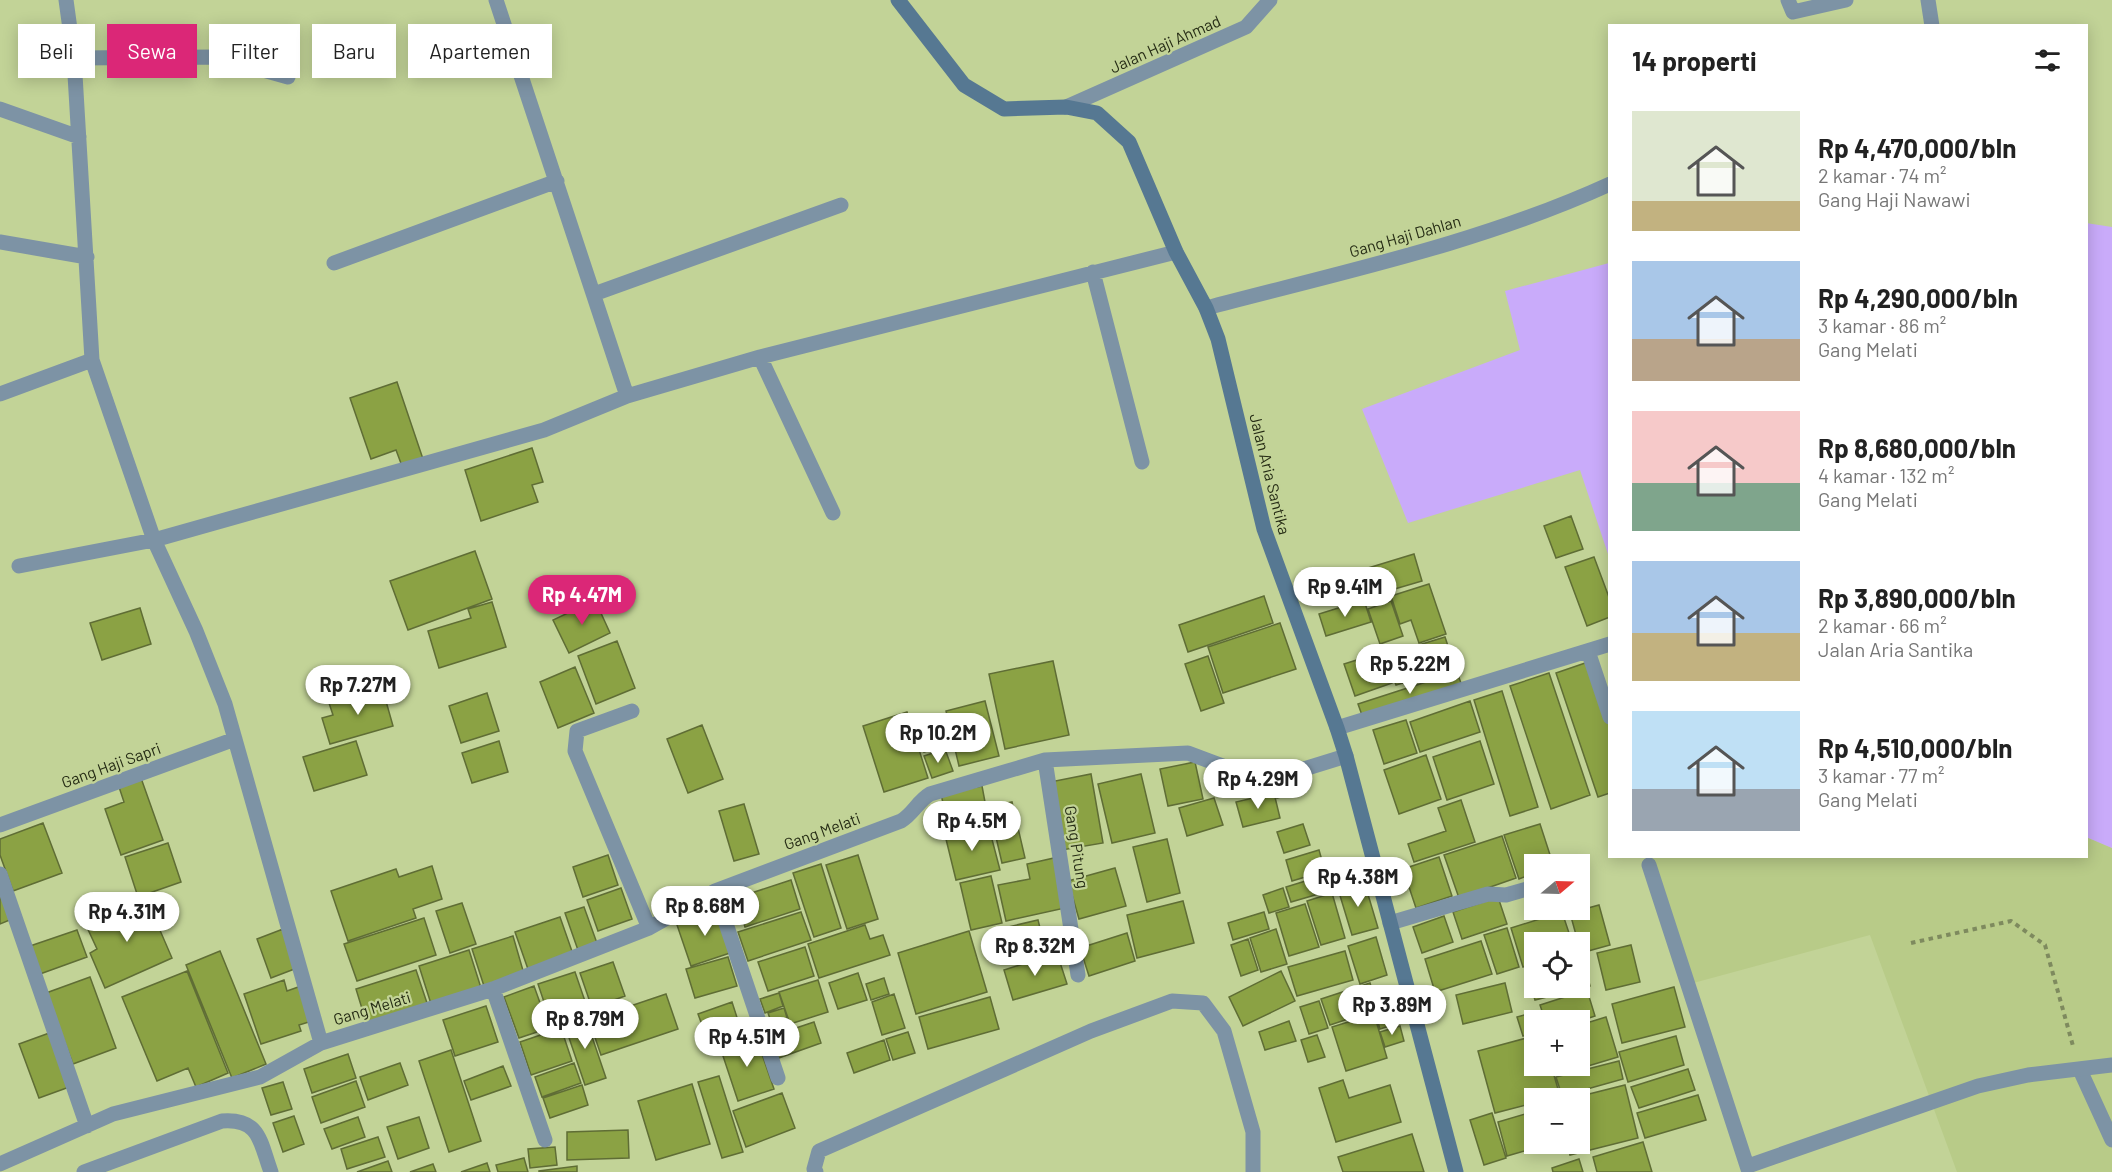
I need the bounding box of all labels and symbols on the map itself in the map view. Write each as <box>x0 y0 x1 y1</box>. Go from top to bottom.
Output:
street label: Jalan Haji Ahmad <box>1106 11 1223 77</box>
street label: Gang Haji Dahlan <box>1347 211 1463 261</box>
street label: Jalan Aria Santika <box>1246 411 1295 536</box>
pin: Rp 9.41M <box>1283 567 1407 618</box>
pin: Rp 4.47M <box>520 575 644 626</box>
pin: Rp 5.22M <box>1348 644 1472 695</box>
pin: Rp 7.27M <box>296 665 420 716</box>
pin: Rp 10.2M <box>876 713 1000 764</box>
street label: Gang Haji Sapri <box>59 738 163 791</box>
pin: Rp 4.29M <box>1196 759 1320 810</box>
pin: Rp 4.5M <box>917 801 1027 852</box>
street label: Gang Pitung <box>1062 804 1093 890</box>
street label: Gang Melati <box>781 808 863 853</box>
north arrow <box>1524 854 1590 920</box>
pin: Rp 4.38M <box>1296 857 1420 908</box>
pin: Rp 8.68M <box>643 886 767 937</box>
pin: Rp 4.31M <box>65 892 189 943</box>
pin: Rp 8.32M <box>973 926 1097 977</box>
pin: Rp 3.89M <box>1330 985 1454 1036</box>
street label: Gang Melati <box>331 987 413 1028</box>
pin: Rp 8.79M <box>523 999 647 1050</box>
pin: Rp 4.51M <box>685 1017 809 1068</box>

